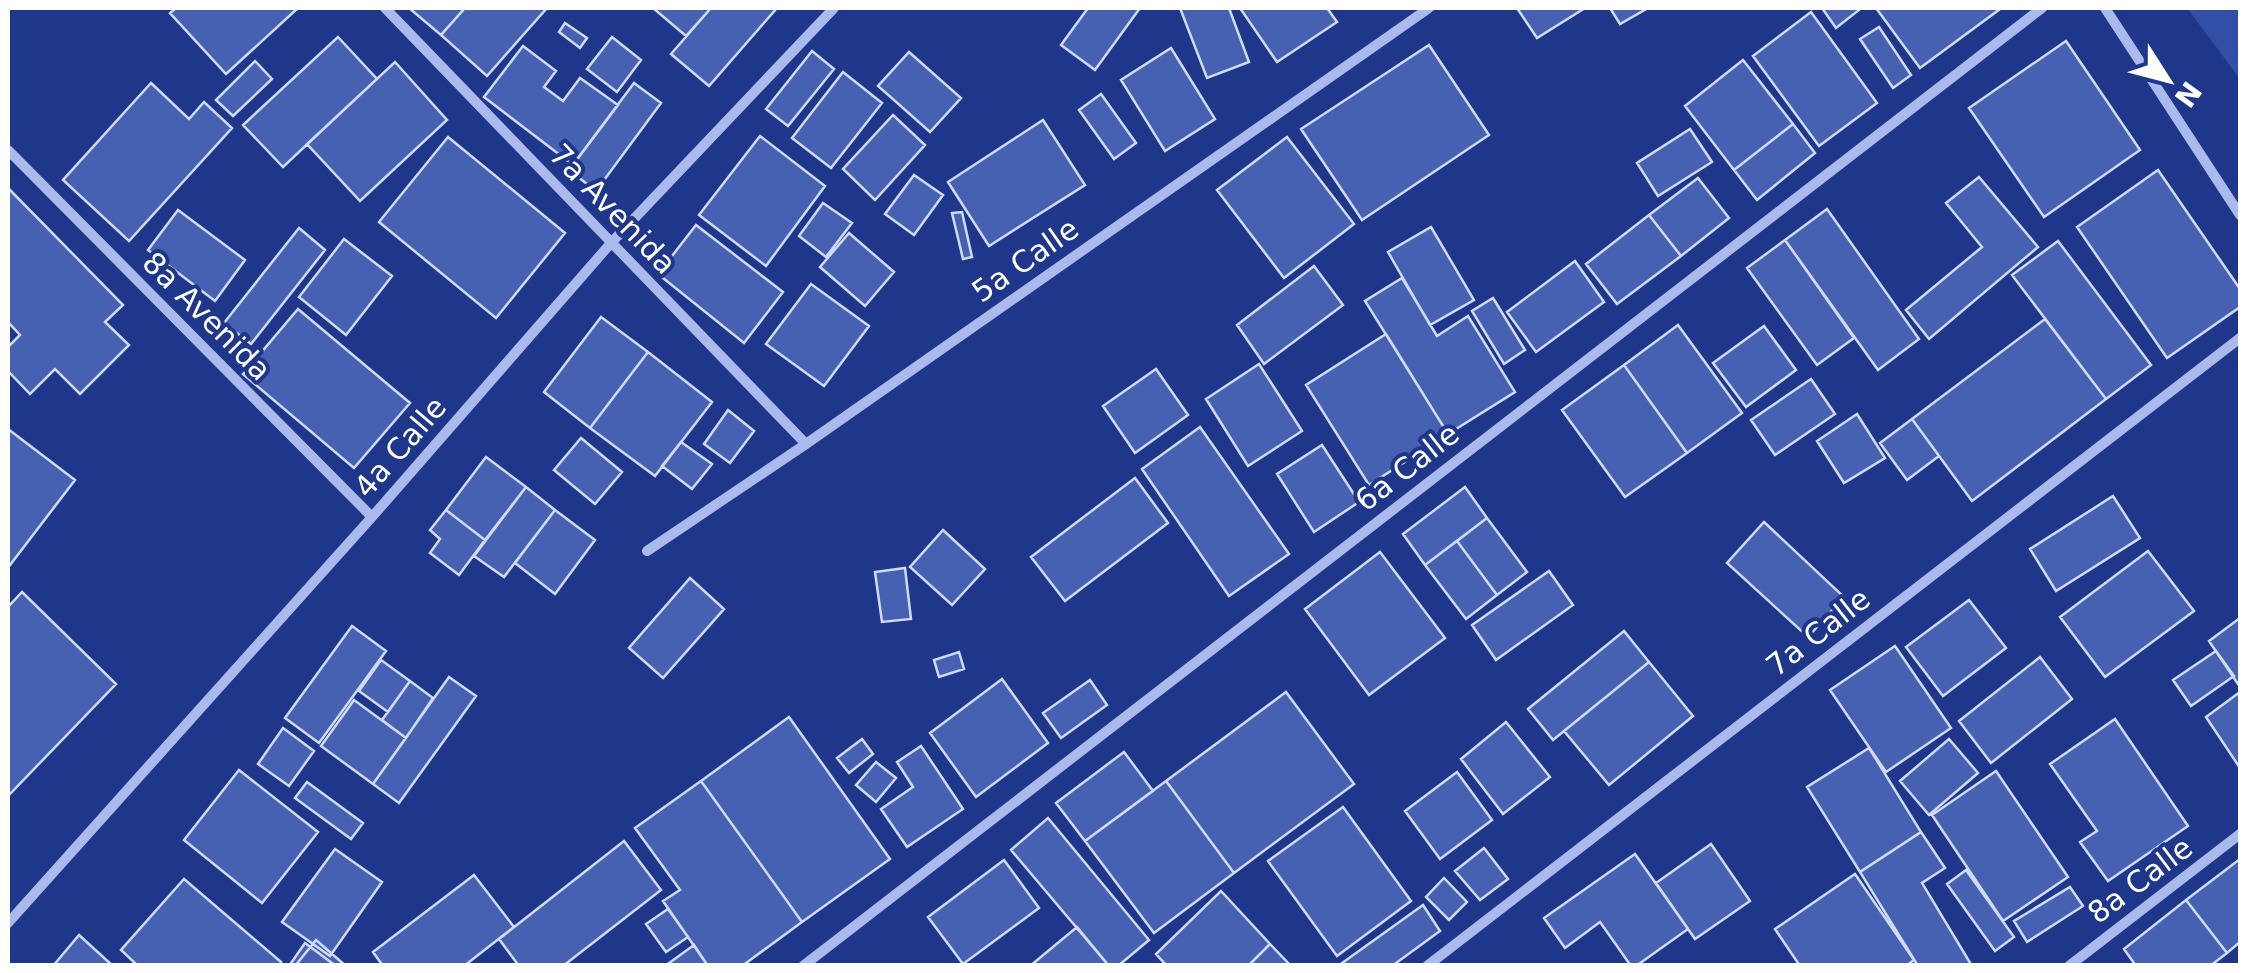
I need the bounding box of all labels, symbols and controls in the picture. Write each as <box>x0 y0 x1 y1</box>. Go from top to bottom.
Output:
north arrow <box>2118 30 2218 130</box>
text: N <box>2168 75 2208 114</box>
street label: 7a Avenida <box>542 137 684 281</box>
street label: 5a Calle <box>965 211 1085 309</box>
street label: 8a Avenida <box>136 245 278 387</box>
street label: 4a Calle <box>347 390 453 504</box>
street label: 6a Calle <box>1348 416 1466 518</box>
street label: 7a Calle <box>1759 581 1877 683</box>
street label: 8a Calle <box>2081 829 2199 931</box>

